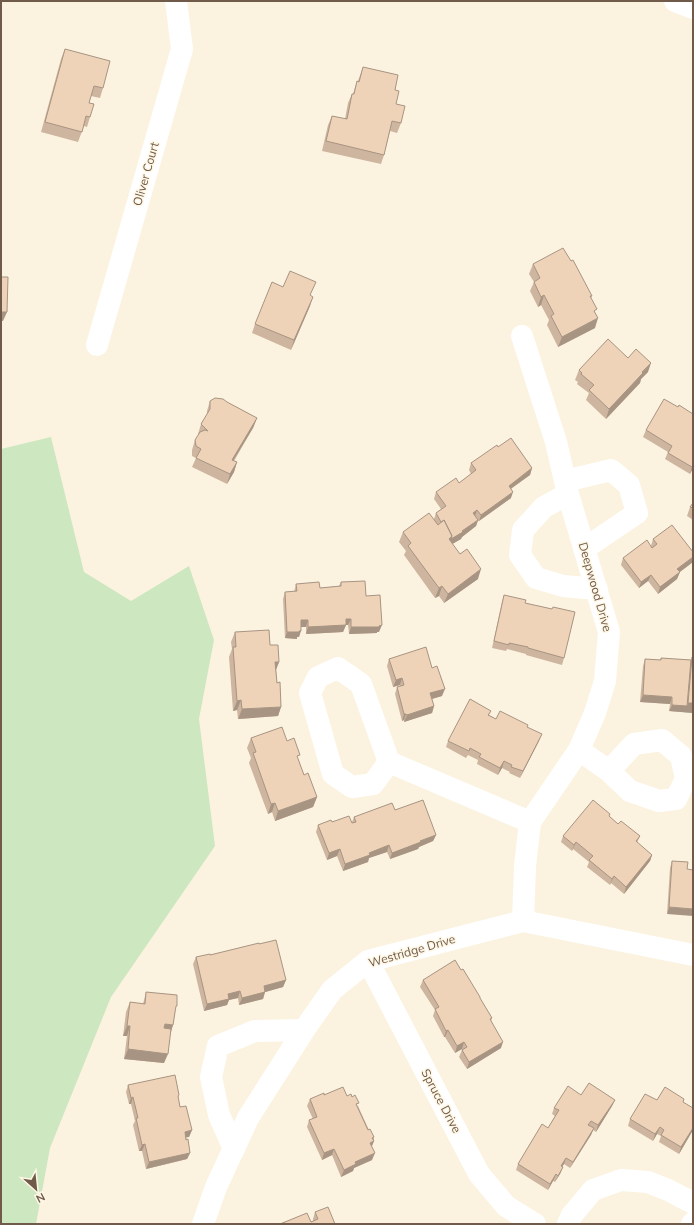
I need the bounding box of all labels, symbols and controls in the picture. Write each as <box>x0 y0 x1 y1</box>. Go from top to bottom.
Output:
street label: Oliver Court <box>129 140 162 208</box>
street label: Deepwood Drive <box>576 540 615 633</box>
street label: Westridge Drive <box>367 931 457 970</box>
street label: Spruce Drive <box>418 1066 465 1135</box>
north arrow <box>16 1169 56 1209</box>
text: N <box>34 1190 47 1206</box>

